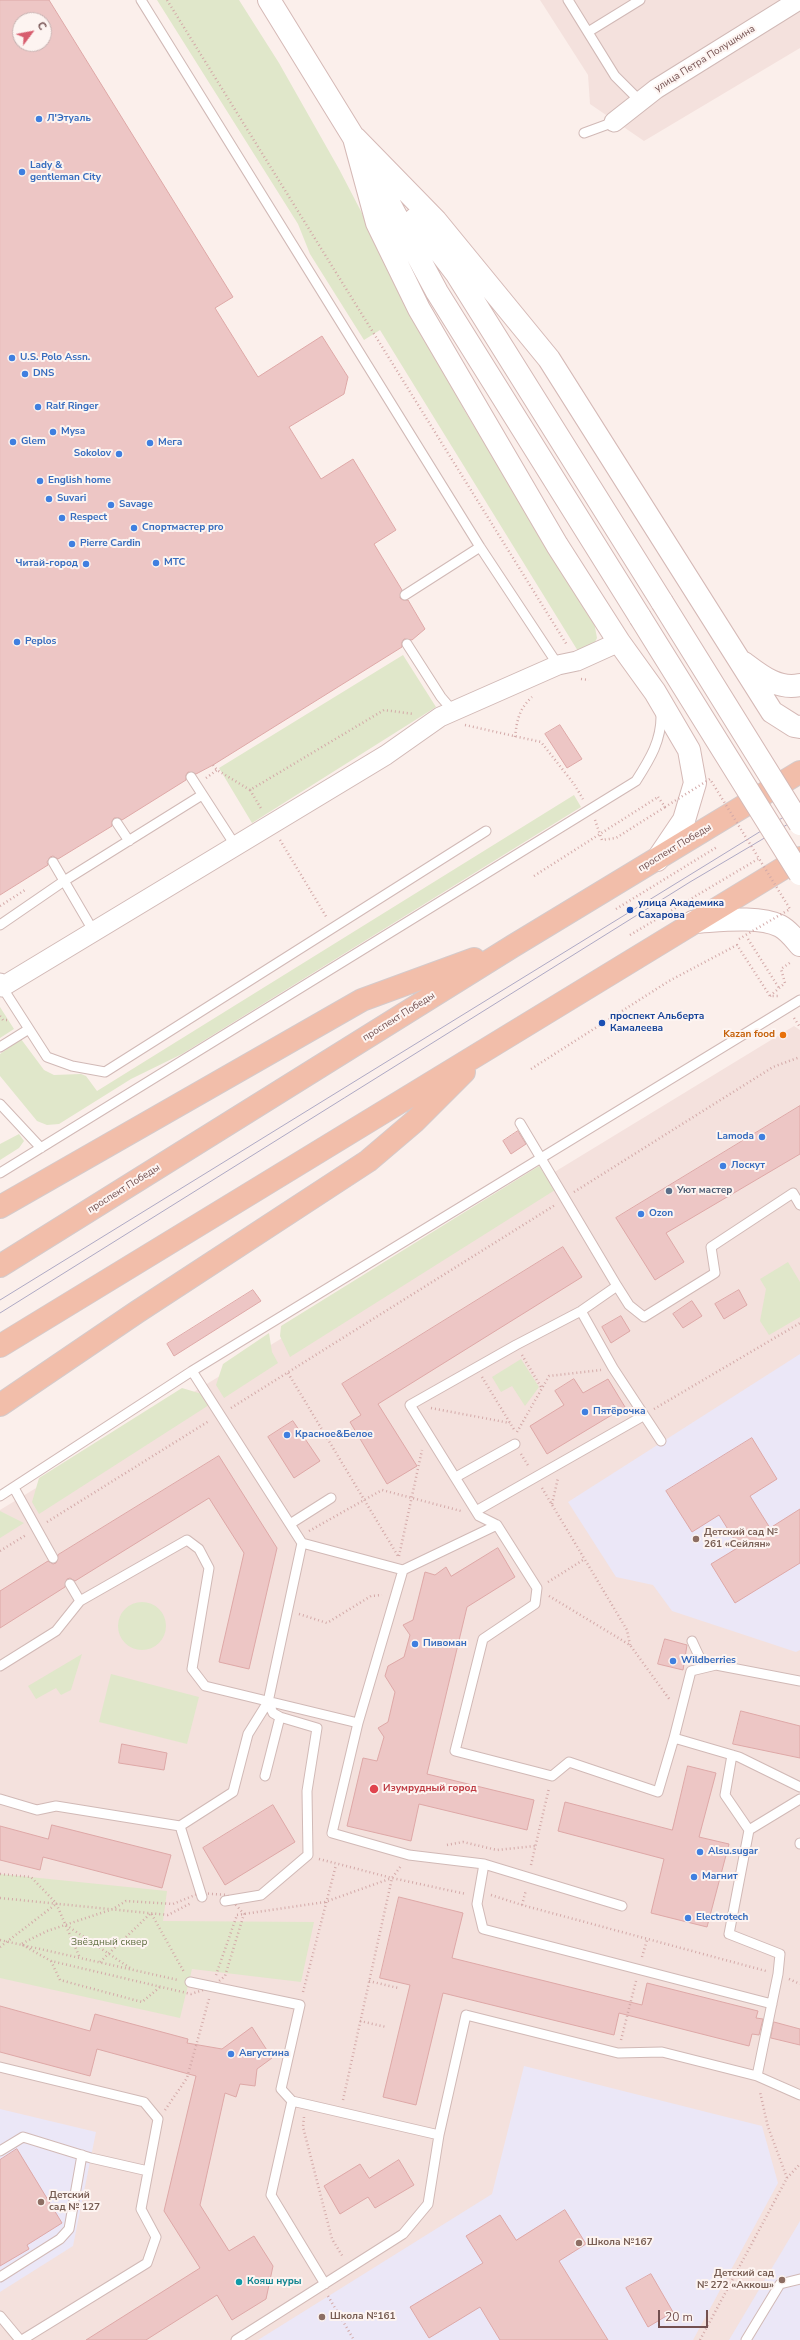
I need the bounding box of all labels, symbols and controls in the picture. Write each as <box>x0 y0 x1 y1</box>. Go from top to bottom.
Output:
north arrow <box>12 12 52 52</box>
text: С <box>33 19 50 33</box>
street label: улица Петра Полушкина <box>653 23 757 95</box>
place label: Л'Этуаль <box>47 113 91 125</box>
marker: Л'Этуаль <box>34 114 44 124</box>
place label: Lady & gentleman City <box>30 160 101 184</box>
marker: Lady & gentleman City <box>17 167 27 177</box>
place label: U.S. Polo Assn. <box>20 352 90 364</box>
marker: U.S. Polo Assn. <box>7 353 17 363</box>
place label: DNS <box>33 368 54 380</box>
marker: DNS <box>20 369 30 379</box>
place label: Ralf Ringer <box>46 401 98 413</box>
marker: Ralf Ringer <box>33 402 43 412</box>
place label: Mysa <box>61 426 85 438</box>
marker: Mysa <box>48 427 58 437</box>
place label: Glem <box>21 436 46 448</box>
marker: Glem <box>8 437 18 447</box>
place label: Мега <box>158 437 182 449</box>
marker: Мега <box>145 438 155 448</box>
place label: Sokolov <box>74 448 111 460</box>
marker: Sokolov <box>114 449 124 459</box>
place label: English home <box>48 475 111 487</box>
marker: English home <box>35 476 45 486</box>
place label: Suvari <box>57 493 86 505</box>
marker: Suvari <box>44 494 54 504</box>
place label: Savage <box>119 499 153 511</box>
marker: Savage <box>106 500 116 510</box>
place label: Respect <box>70 512 107 524</box>
marker: Respect <box>57 513 67 523</box>
place label: Спортмастер pro <box>142 522 224 534</box>
marker: Спортмастер pro <box>129 523 139 533</box>
place label: Pierre Cardin <box>80 538 141 550</box>
marker: Pierre Cardin <box>67 539 77 549</box>
place label: МТС <box>164 557 185 569</box>
place label: Читай-город <box>16 558 78 570</box>
marker: МТС <box>151 558 161 568</box>
marker: Читай-город <box>81 559 91 569</box>
place label: Peplos <box>25 636 56 648</box>
marker: Peplos <box>12 637 22 647</box>
street label: проспект Победы <box>636 821 714 875</box>
place label: улица Академика Сахарова <box>638 898 724 922</box>
marker: улица Академика Сахарова <box>625 905 635 915</box>
street label: проспект Победы <box>361 990 437 1044</box>
place label: проспект Альберта Камалеева <box>610 1011 704 1034</box>
marker: проспект Альберта Камалеева <box>597 1018 607 1028</box>
place label: Kazan food <box>723 1029 775 1041</box>
marker: Kazan food <box>778 1030 788 1040</box>
place label: Lamoda <box>717 1131 754 1143</box>
marker: Lamoda <box>757 1132 767 1142</box>
place label: Лоскут <box>731 1160 765 1172</box>
marker: Лоскут <box>718 1161 728 1171</box>
street label: проспект Победы <box>86 1162 162 1216</box>
place label: Уют мастер <box>677 1185 732 1197</box>
marker: Уют мастер <box>664 1186 674 1196</box>
place label: Ozon <box>649 1208 673 1220</box>
marker: Ozon <box>636 1209 646 1219</box>
place label: Пятёрочка <box>593 1406 645 1418</box>
marker: Пятёрочка <box>580 1407 590 1417</box>
place label: Красное&Белое <box>295 1429 373 1441</box>
marker: Красное&Белое <box>282 1430 292 1440</box>
place label: Детский сад № 261 «Сейлян» <box>704 1527 778 1550</box>
marker: Детский сад № 261 «Сейлян» <box>691 1534 701 1544</box>
place label: Пивоман <box>423 1638 467 1650</box>
marker: Пивоман <box>410 1639 420 1649</box>
place label: Wildberries <box>681 1655 736 1667</box>
marker: Wildberries <box>668 1656 678 1666</box>
marker: Изумрудный город <box>368 1783 380 1795</box>
place label: Изумрудный город <box>383 1783 477 1795</box>
place label: Alsu.sugar <box>708 1846 758 1858</box>
marker: Alsu.sugar <box>695 1847 705 1857</box>
place label: Магнит <box>702 1871 738 1883</box>
marker: Магнит <box>689 1872 699 1882</box>
place label: Electrotech <box>696 1912 748 1924</box>
marker: Electrotech <box>683 1913 693 1923</box>
park label: Звёздный сквер <box>71 1937 147 1949</box>
place label: Августина <box>239 2048 289 2060</box>
marker: Августина <box>226 2049 236 2059</box>
place label: Детский сад № 127 <box>49 2190 100 2214</box>
marker: Детский сад № 127 <box>36 2197 46 2207</box>
place label: Школа №167 <box>587 2237 652 2249</box>
marker: Школа №167 <box>574 2238 584 2248</box>
place label: Детский сад № 272 «Аккош» <box>697 2268 774 2292</box>
marker: Детский сад № 272 «Аккош» <box>777 2275 787 2285</box>
place label: Кояш нуры <box>247 2276 302 2288</box>
marker: Кояш нуры <box>234 2277 244 2287</box>
scale bar <box>660 2302 710 2328</box>
text: 20 m <box>665 2309 693 2325</box>
place label: Школа №161 <box>330 2311 395 2323</box>
marker: Школа №161 <box>317 2312 327 2322</box>

